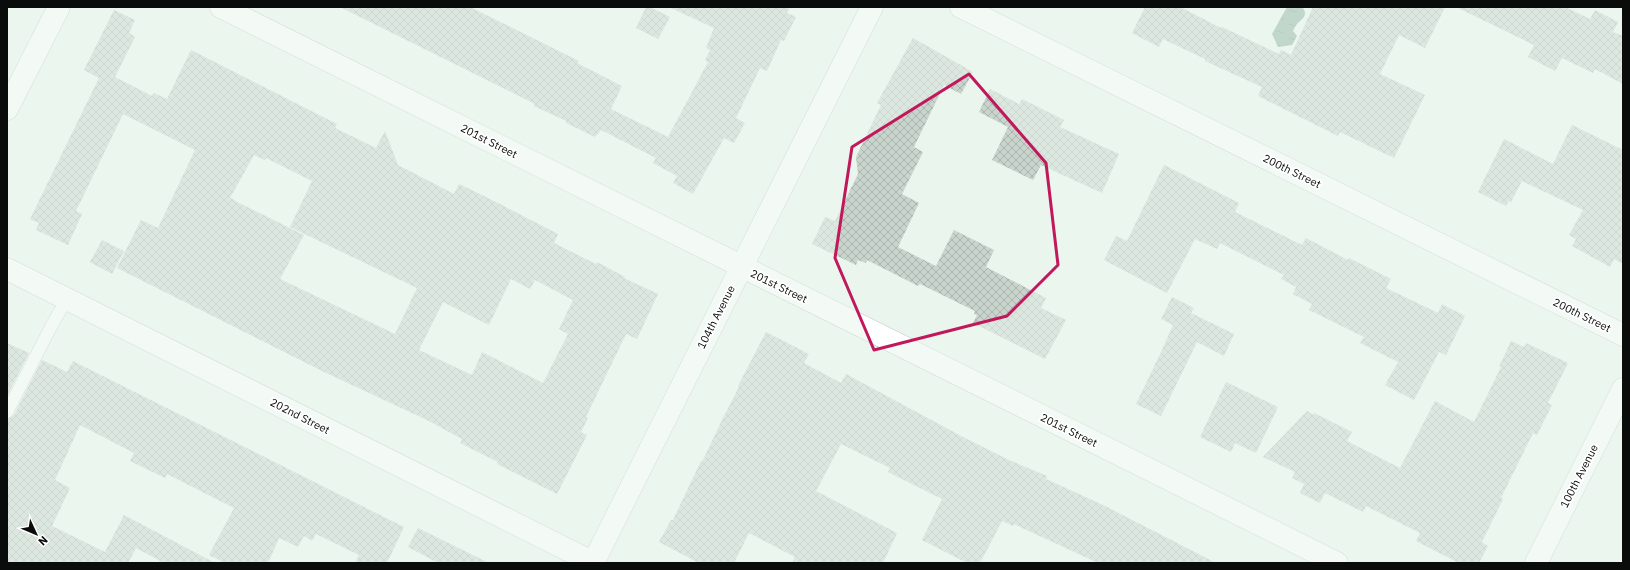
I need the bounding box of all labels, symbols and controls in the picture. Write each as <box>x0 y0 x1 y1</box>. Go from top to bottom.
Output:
street label: 201st Street <box>458 121 520 161</box>
street label: 200th Street <box>1261 151 1323 191</box>
street label: 201st Street <box>748 266 810 306</box>
street label: 104th Avenue <box>694 283 738 351</box>
street label: 200th Street <box>1551 295 1613 335</box>
street label: 202nd Street <box>268 395 332 437</box>
street label: 201st Street <box>1038 410 1100 450</box>
street label: 100th Avenue <box>1557 442 1601 510</box>
north arrow <box>16 514 56 554</box>
text: N <box>35 533 51 549</box>

